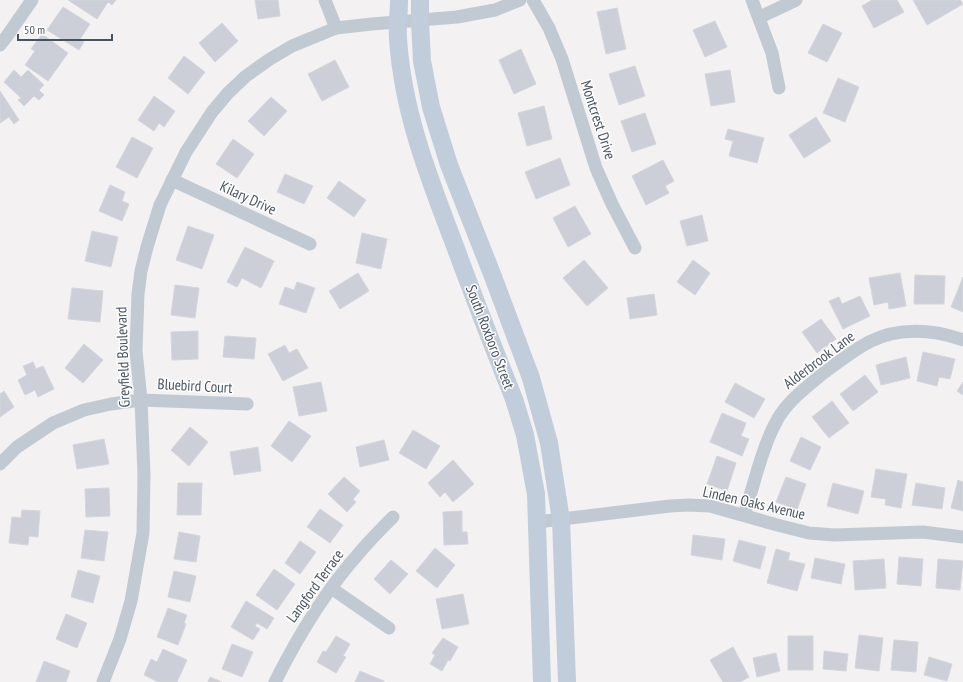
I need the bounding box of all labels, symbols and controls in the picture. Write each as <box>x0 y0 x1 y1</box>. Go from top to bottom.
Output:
scale bar <box>18 16 112 42</box>
text: 50 m <box>24 22 45 37</box>
street label: Montcrest Drive <box>577 78 620 162</box>
street label: Kilary Drive <box>217 176 279 219</box>
street label: South Roxboro Street <box>462 282 519 392</box>
street label: Greyfield Boulevard <box>111 306 134 408</box>
street label: Alderbrook Lane <box>779 327 858 393</box>
street label: Bluebird Court <box>157 374 233 397</box>
street label: Linden Oaks Avenue <box>701 482 807 524</box>
street label: Langford Terrace <box>282 546 347 626</box>

